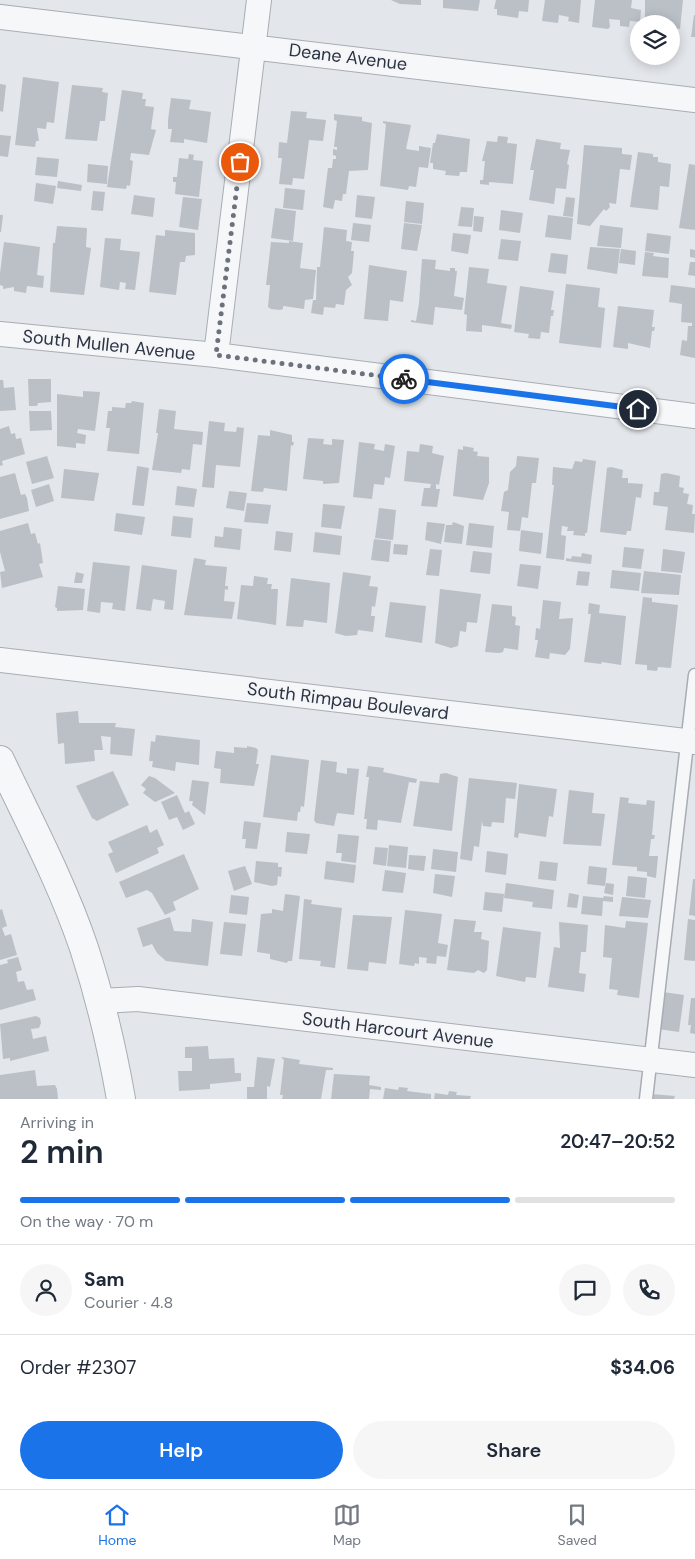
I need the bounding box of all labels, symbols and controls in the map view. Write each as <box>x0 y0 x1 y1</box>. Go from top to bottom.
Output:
map controls <box>630 15 680 65</box>
button: layers <box>630 15 680 65</box>
street label: Deane Avenue <box>288 38 408 76</box>
pin <box>219 141 261 183</box>
icon: bag <box>226 148 254 176</box>
street label: South Mullen Avenue <box>21 324 197 366</box>
courier <box>379 354 429 404</box>
icon: bike <box>390 365 418 393</box>
pin <box>617 388 659 430</box>
icon: home <box>624 395 652 423</box>
street label: South Rimpau Boulevard <box>246 677 450 725</box>
street label: South Harcourt Avenue <box>301 1006 495 1054</box>
text: Arriving in <box>20 1112 94 1133</box>
text: 20:47–20:52 <box>560 1129 675 1154</box>
text: 2 min <box>20 1131 104 1173</box>
text: On the way · 70 m <box>20 1211 153 1232</box>
button: person <box>20 1264 72 1316</box>
button: chat <box>559 1264 611 1316</box>
button: phone <box>623 1264 675 1316</box>
text: Sam <box>84 1267 125 1292</box>
text: Courier · 4.8 <box>84 1292 173 1313</box>
text: Order #2307 <box>20 1355 137 1380</box>
text: $34.06 <box>610 1355 675 1380</box>
button: Help <box>20 1421 343 1479</box>
button: Share <box>353 1421 675 1479</box>
tab: Home <box>98 1501 136 1549</box>
tab: Map <box>333 1501 361 1549</box>
tab: Saved <box>558 1501 597 1549</box>

